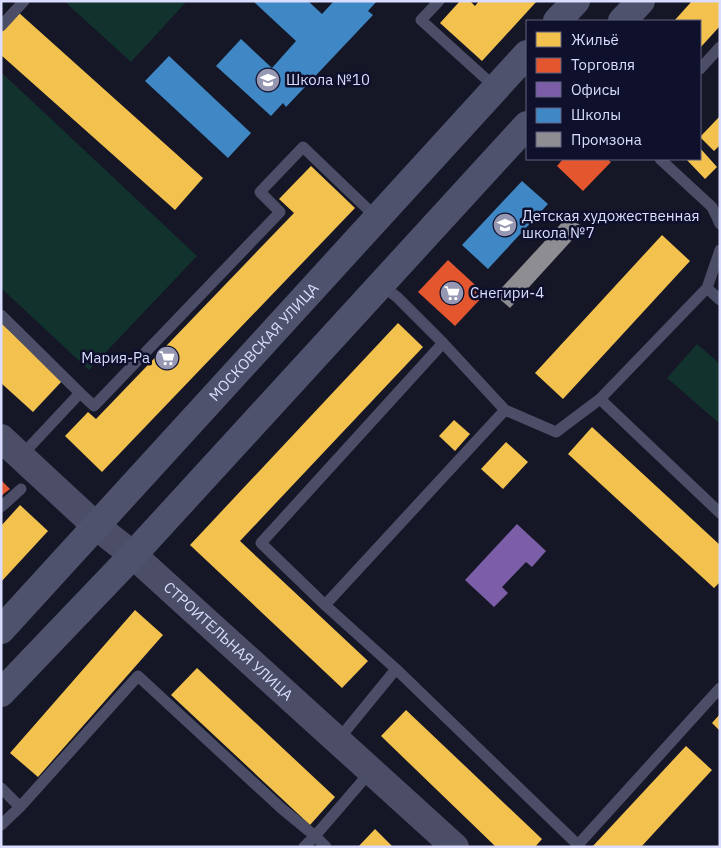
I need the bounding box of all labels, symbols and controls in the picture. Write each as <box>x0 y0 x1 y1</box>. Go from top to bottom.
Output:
legend <box>526 20 701 160</box>
text: Жильё <box>571 30 619 49</box>
text: Торговля <box>571 55 635 74</box>
school or university icon: Школа №10 <box>255 67 281 93</box>
place label: Школа №10 <box>286 70 370 89</box>
text: Офисы <box>571 80 620 99</box>
text: Школы <box>571 105 621 124</box>
text: Промзона <box>571 130 642 149</box>
place label: Детская художественная школа №7 <box>522 206 699 242</box>
school or university icon: Детская художественная школа №7 <box>492 212 518 238</box>
street label: МОСКОВСКАЯ УЛИЦА <box>205 278 323 405</box>
supermarket icon: Снегири-4 <box>439 280 465 306</box>
place label: Снегири-4 <box>470 283 544 302</box>
supermarket icon: Мария-Ра <box>154 345 180 371</box>
place label: Мария-Ра <box>81 348 150 367</box>
street label: СТРОИТЕЛЬНАЯ УЛИЦА <box>160 577 298 705</box>

